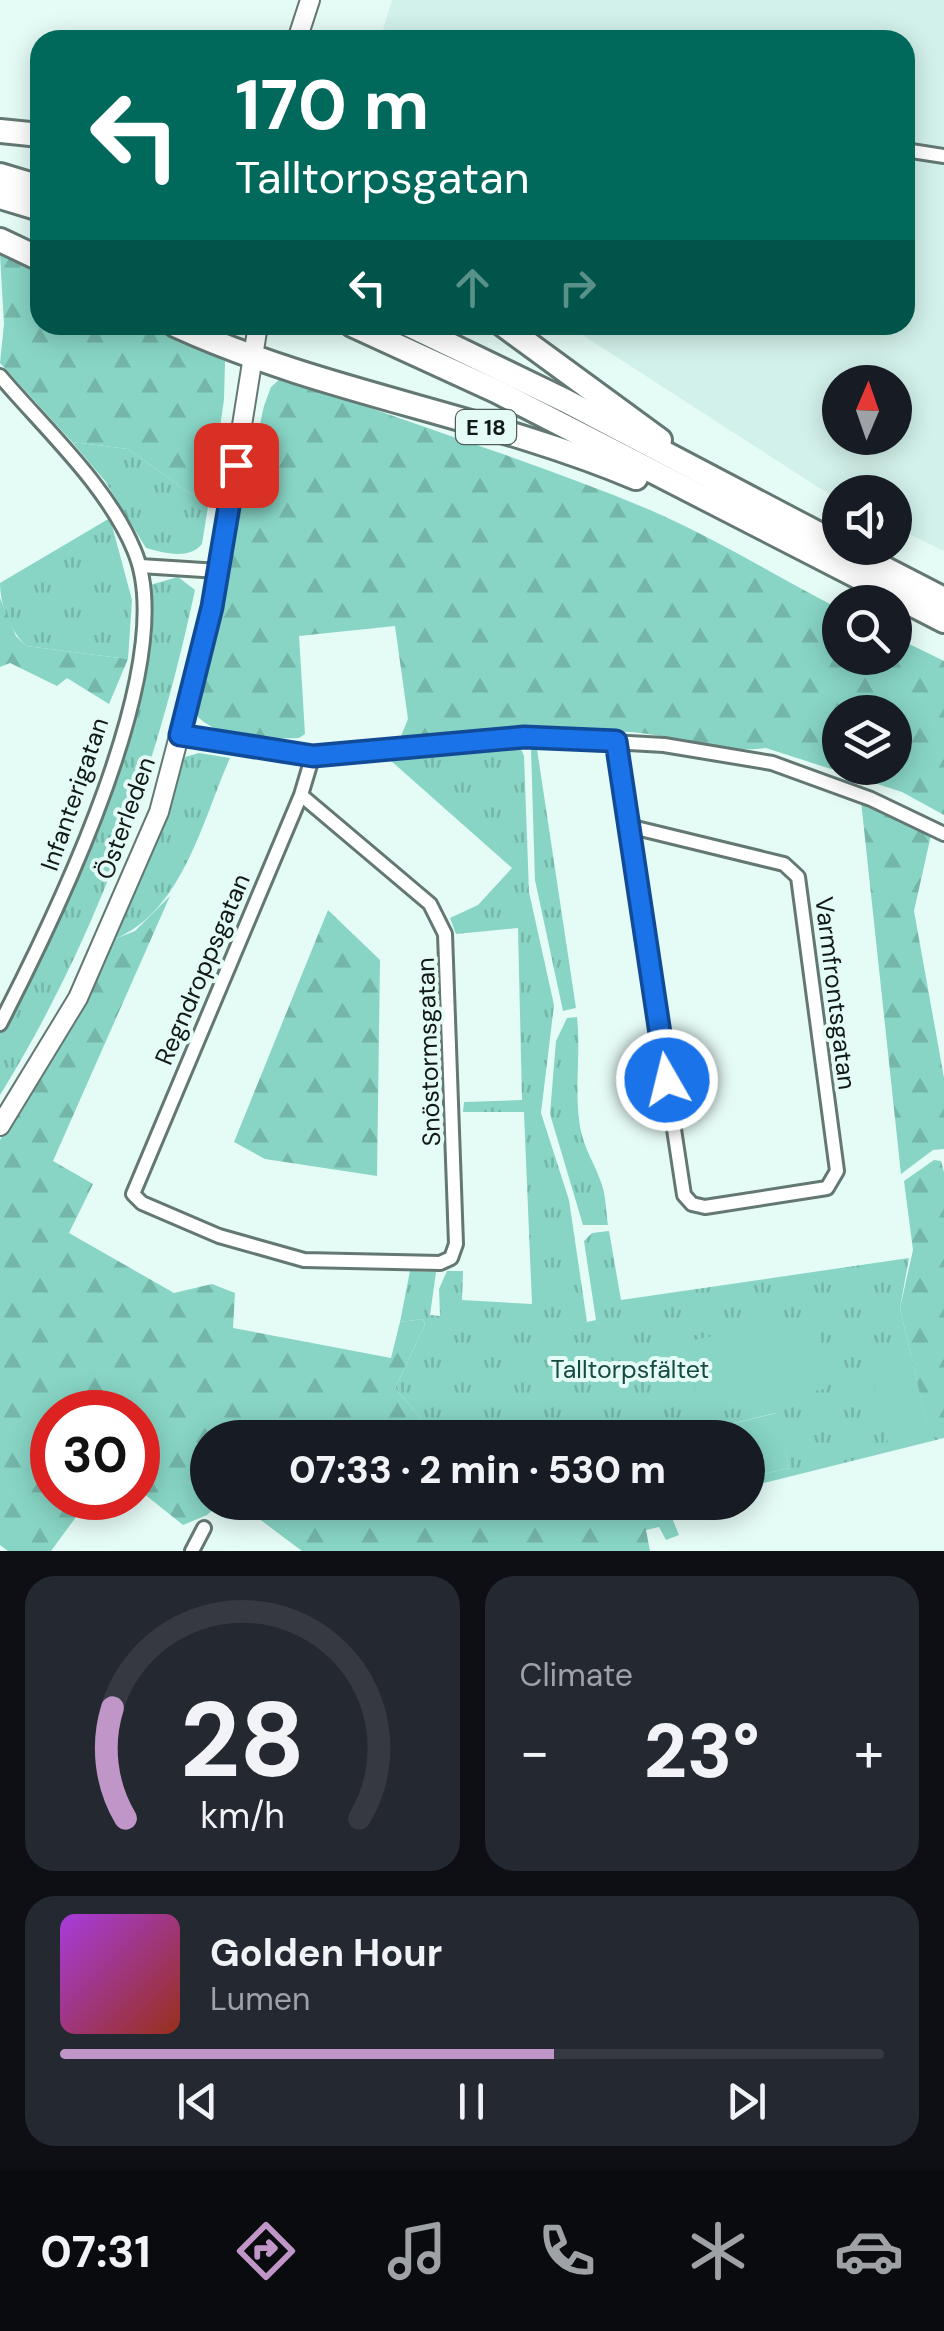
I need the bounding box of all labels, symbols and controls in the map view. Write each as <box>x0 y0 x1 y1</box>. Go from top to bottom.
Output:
text: 170 m <box>235 60 429 151</box>
icon: left <box>70 70 200 200</box>
text: Talltorpsgatan <box>235 148 529 207</box>
icon: left <box>340 260 395 315</box>
icon: ahead <box>445 260 500 315</box>
icon: right <box>550 260 605 315</box>
north arrow <box>822 365 912 455</box>
map controls <box>822 365 912 785</box>
road number: E 18 <box>456 410 516 444</box>
pin <box>194 423 279 508</box>
icon: arrive <box>209 438 264 493</box>
button: sound <box>822 475 912 565</box>
button: search <box>822 585 912 675</box>
button: layers <box>822 695 912 785</box>
street label: Infanterigatan <box>33 713 116 875</box>
street label: Österleden <box>88 752 163 884</box>
street label: Regndroppsgatan <box>147 869 258 1070</box>
street label: Varmfrontsgatan <box>807 895 864 1091</box>
street label: Snöstormsgatan <box>409 957 448 1147</box>
position arrow <box>615 1028 719 1132</box>
park label: Talltorpsfältet <box>551 1353 709 1386</box>
speed limit sign: 30 <box>30 1390 160 1520</box>
text: 07:33 · 2 min · 530 m <box>289 1445 666 1495</box>
text: Climate <box>520 1654 633 1696</box>
text: 28 <box>180 1673 305 1808</box>
text: 23° <box>644 1703 760 1800</box>
text: − <box>520 1716 550 1788</box>
text: + <box>854 1716 884 1788</box>
text: km/h <box>200 1793 284 1839</box>
text: Golden Hour <box>210 1928 442 1978</box>
text: Lumen <box>210 1978 310 2020</box>
icon: previous <box>170 2074 225 2129</box>
icon: pause <box>444 2074 499 2129</box>
icon: next <box>719 2074 774 2129</box>
icon: directions <box>231 2216 301 2286</box>
icon: music <box>382 2216 452 2286</box>
icon: phone <box>532 2216 602 2286</box>
icon: climate <box>683 2216 753 2286</box>
icon: car <box>834 2216 904 2286</box>
text: 07:31 <box>40 2222 151 2281</box>

